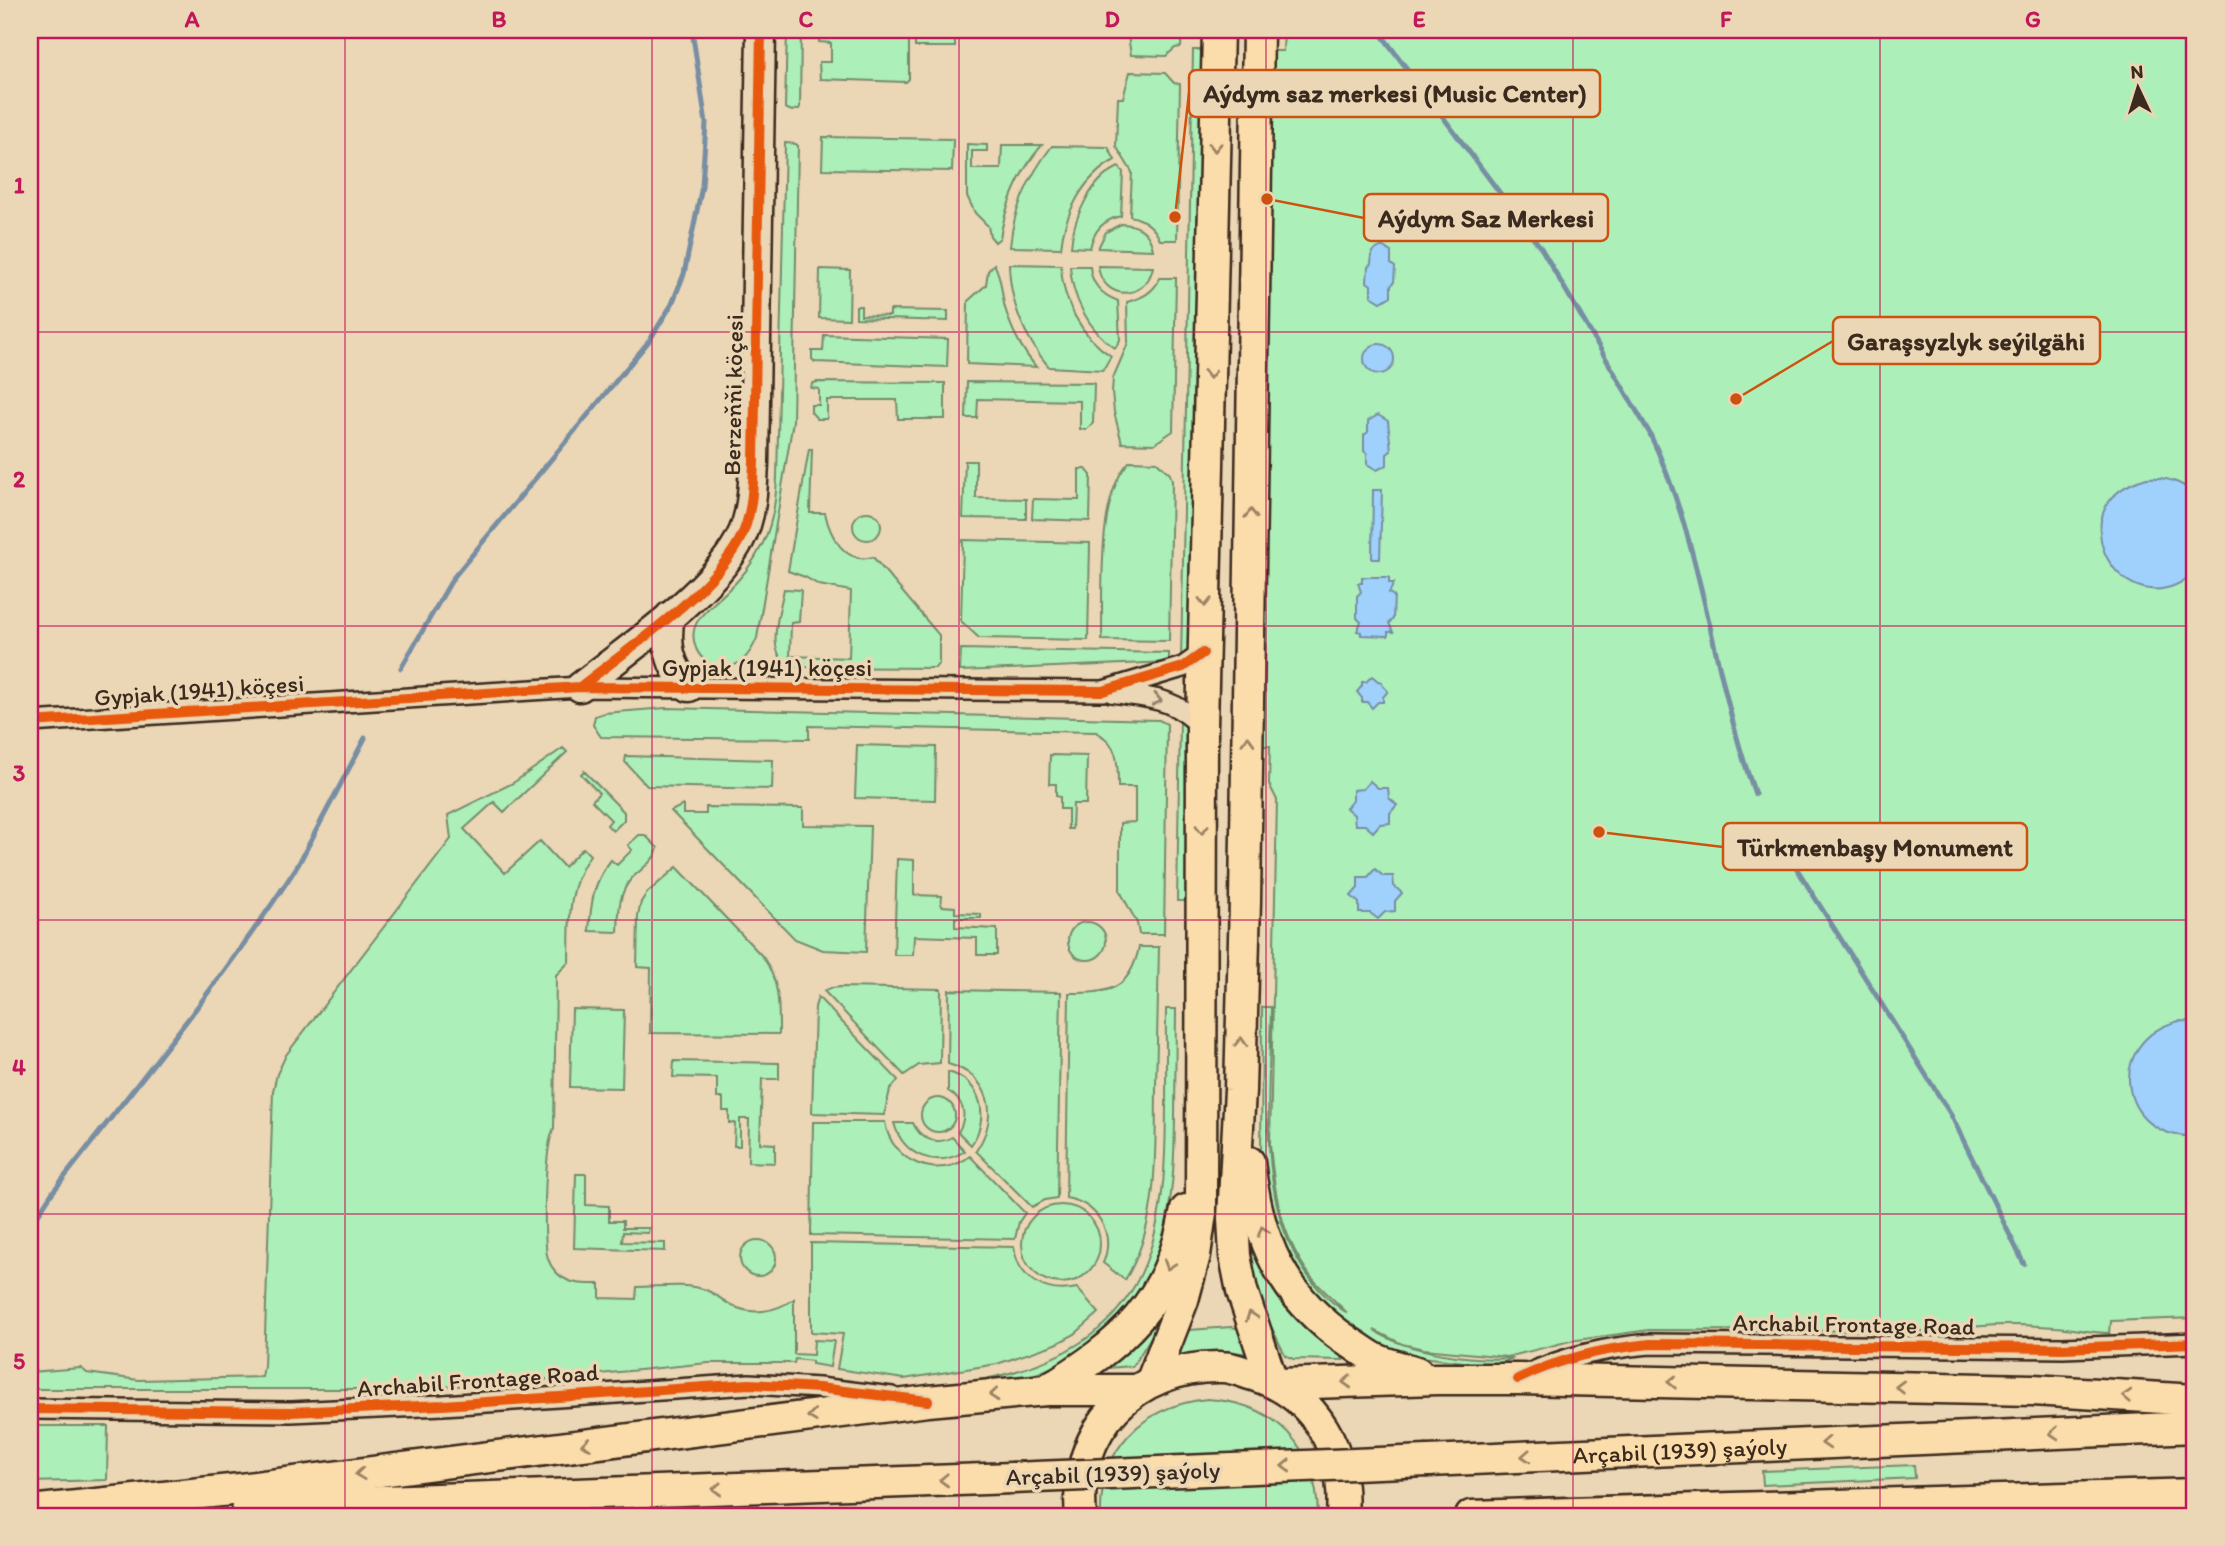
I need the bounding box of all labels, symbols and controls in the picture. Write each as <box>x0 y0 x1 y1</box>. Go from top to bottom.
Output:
text: A <box>184 5 200 33</box>
text: B <box>492 5 507 33</box>
text: C <box>799 5 814 33</box>
text: D <box>1104 5 1120 33</box>
text: E <box>1413 5 1426 33</box>
text: F <box>1720 5 1733 33</box>
text: G <box>2025 5 2041 33</box>
north arrow <box>2102 52 2172 122</box>
text: N <box>2130 60 2144 83</box>
callout: Aýdym saz merkesi (Music Center) <box>1189 70 1600 117</box>
text: Aýdym saz merkesi (Music Center) <box>1202 77 1587 109</box>
one-way arrow <box>1207 142 1223 153</box>
text: 1 <box>14 171 25 199</box>
callout: Aýdym Saz Merkesi <box>1364 194 1608 241</box>
text: Aýdym Saz Merkesi <box>1377 202 1594 234</box>
street label: Berzeňňi köçesi <box>717 314 749 476</box>
callout: Garaşsyzlyk seýilgähi <box>1833 317 2100 364</box>
text: Garaşsyzlyk seýilgähi <box>1847 325 2085 357</box>
one-way arrow <box>1202 369 1217 380</box>
text: 2 <box>13 465 26 493</box>
one-way arrow <box>1243 508 1259 518</box>
one-way arrow <box>1197 597 1212 608</box>
street label: Gypjak (1941) köçesi <box>662 653 872 682</box>
street label: Gypjak (1941) köçesi <box>93 668 305 712</box>
one-way arrow <box>1151 692 1163 707</box>
one-way arrow <box>1240 735 1255 746</box>
text: 3 <box>13 759 26 787</box>
callout: Türkmenbaşy Monument <box>1723 823 2027 870</box>
one-way arrow <box>1194 825 1210 835</box>
text: Türkmenbaşy Monument <box>1736 831 2013 863</box>
one-way arrow <box>1234 1036 1249 1047</box>
text: 4 <box>12 1053 26 1081</box>
one-way arrow <box>1256 1226 1271 1238</box>
one-way arrow <box>1163 1258 1177 1271</box>
street label: Archabil Frontage Road <box>1732 1307 1976 1341</box>
one-way arrow <box>1245 1311 1259 1323</box>
text: 5 <box>13 1347 25 1375</box>
street label: Archabil Frontage Road <box>356 1357 600 1403</box>
one-way arrow <box>1341 1374 1352 1389</box>
one-way arrow <box>1667 1375 1678 1390</box>
one-way arrow <box>1894 1380 1905 1395</box>
one-way arrow <box>989 1387 1000 1402</box>
one-way arrow <box>2121 1389 2132 1404</box>
one-way arrow <box>806 1408 817 1423</box>
one-way arrow <box>2048 1426 2059 1441</box>
street label: Arçabil (1939) şaýoly <box>1572 1431 1788 1469</box>
one-way arrow <box>1821 1436 1832 1451</box>
one-way arrow <box>580 1437 592 1452</box>
one-way arrow <box>1520 1449 1531 1464</box>
street label: Arçabil (1939) şaýoly <box>1005 1455 1221 1491</box>
one-way arrow <box>1281 1459 1292 1474</box>
one-way arrow <box>354 1466 366 1481</box>
one-way arrow <box>938 1473 949 1488</box>
one-way arrow <box>711 1481 722 1496</box>

